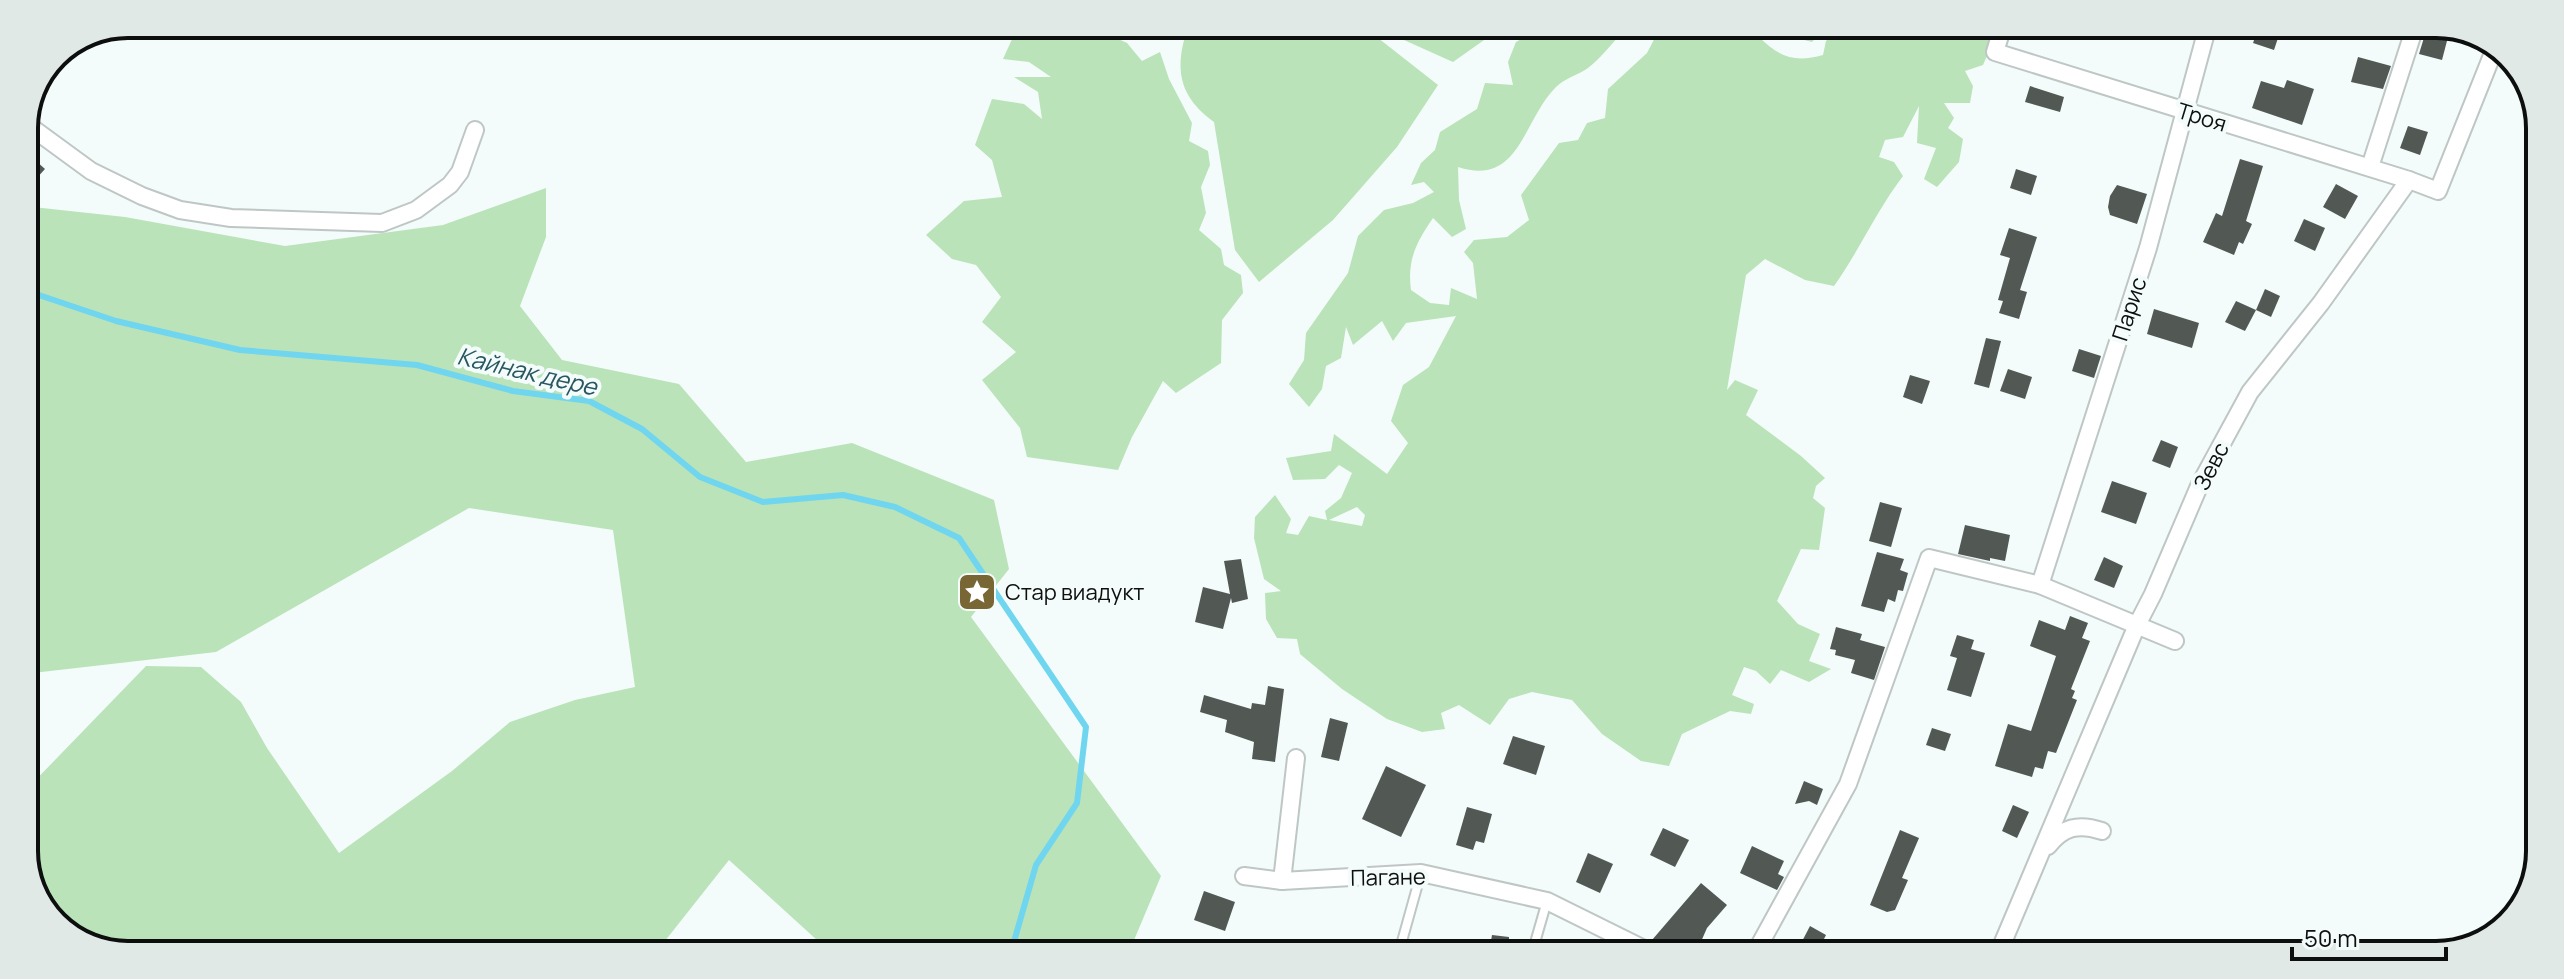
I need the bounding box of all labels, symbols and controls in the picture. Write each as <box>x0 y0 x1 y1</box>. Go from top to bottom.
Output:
street label: Троя <box>2174 95 2230 139</box>
street label: Парис <box>2105 273 2153 345</box>
water label: Кайнак дере <box>454 338 602 403</box>
street label: Зевс <box>2186 437 2236 495</box>
place icon: Стар виадукт <box>956 571 998 613</box>
place label: Стар виадукт <box>1005 577 1144 607</box>
street label: Пагане <box>1350 861 1426 893</box>
scale bar <box>2292 911 2446 961</box>
text: 50 m <box>2304 921 2358 954</box>

